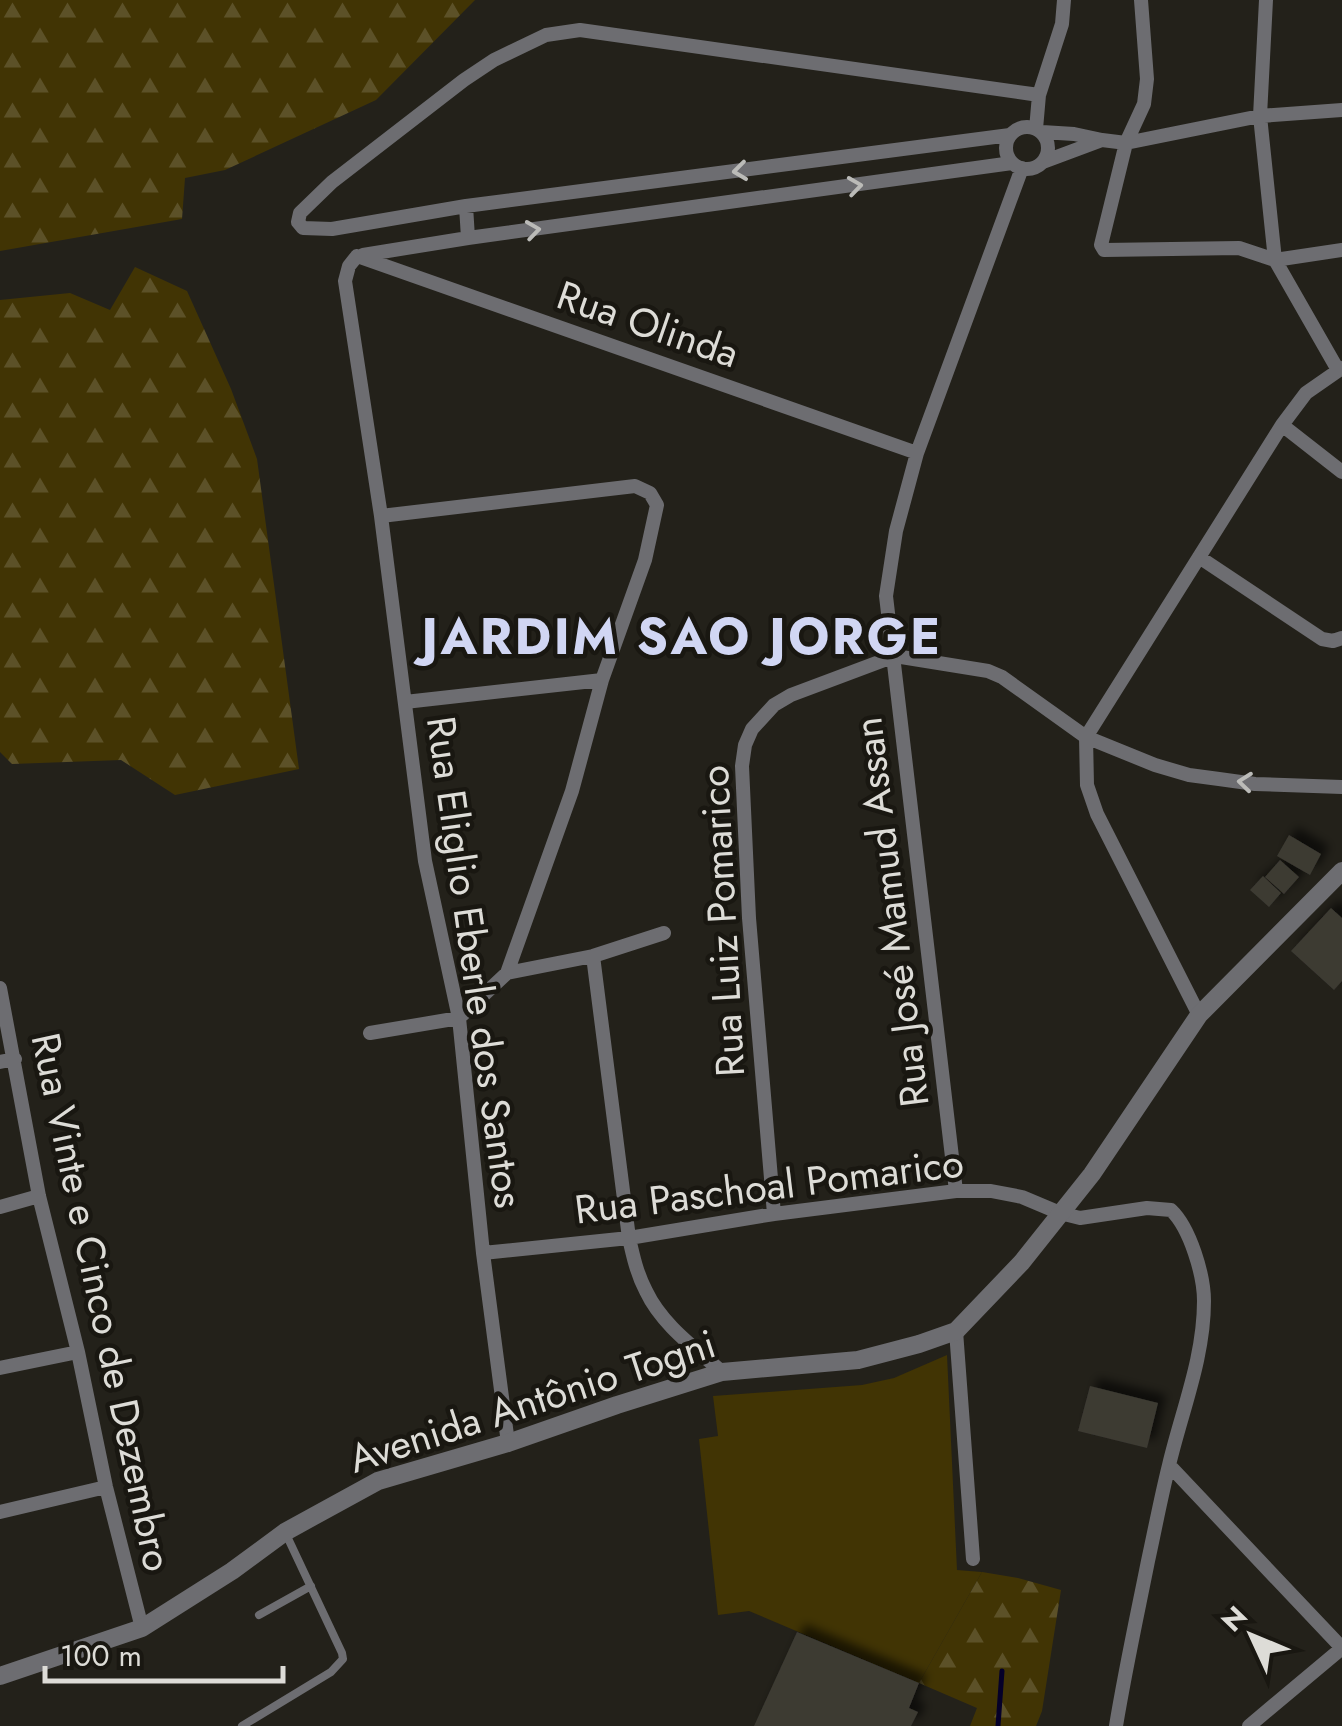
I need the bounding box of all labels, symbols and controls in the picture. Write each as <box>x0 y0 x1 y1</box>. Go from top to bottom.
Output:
one-way arrow <box>732 159 748 180</box>
one-way arrow <box>847 177 863 198</box>
one-way arrow <box>525 220 541 241</box>
street label: Rua Olinda <box>549 266 747 382</box>
district label: JARDIM SAO JORGE <box>412 600 943 673</box>
street label: Rua Eliglio Eberle dos Santos <box>412 712 538 1212</box>
street label: Rua José Mamud Assan <box>838 714 944 1110</box>
street label: Rua Luiz Pomarico <box>685 764 759 1078</box>
one-way arrow <box>1236 772 1252 793</box>
street label: Rua Vinte e Cinco de Dezembro <box>17 1027 187 1577</box>
street label: Rua Paschoal Pomarico <box>571 1133 967 1239</box>
street label: Avenida Antônio Togni <box>341 1314 723 1488</box>
north arrow <box>1202 1586 1302 1686</box>
text: N <box>1212 1597 1257 1641</box>
scale bar <box>45 1621 282 1683</box>
text: 100 m <box>60 1634 142 1677</box>

